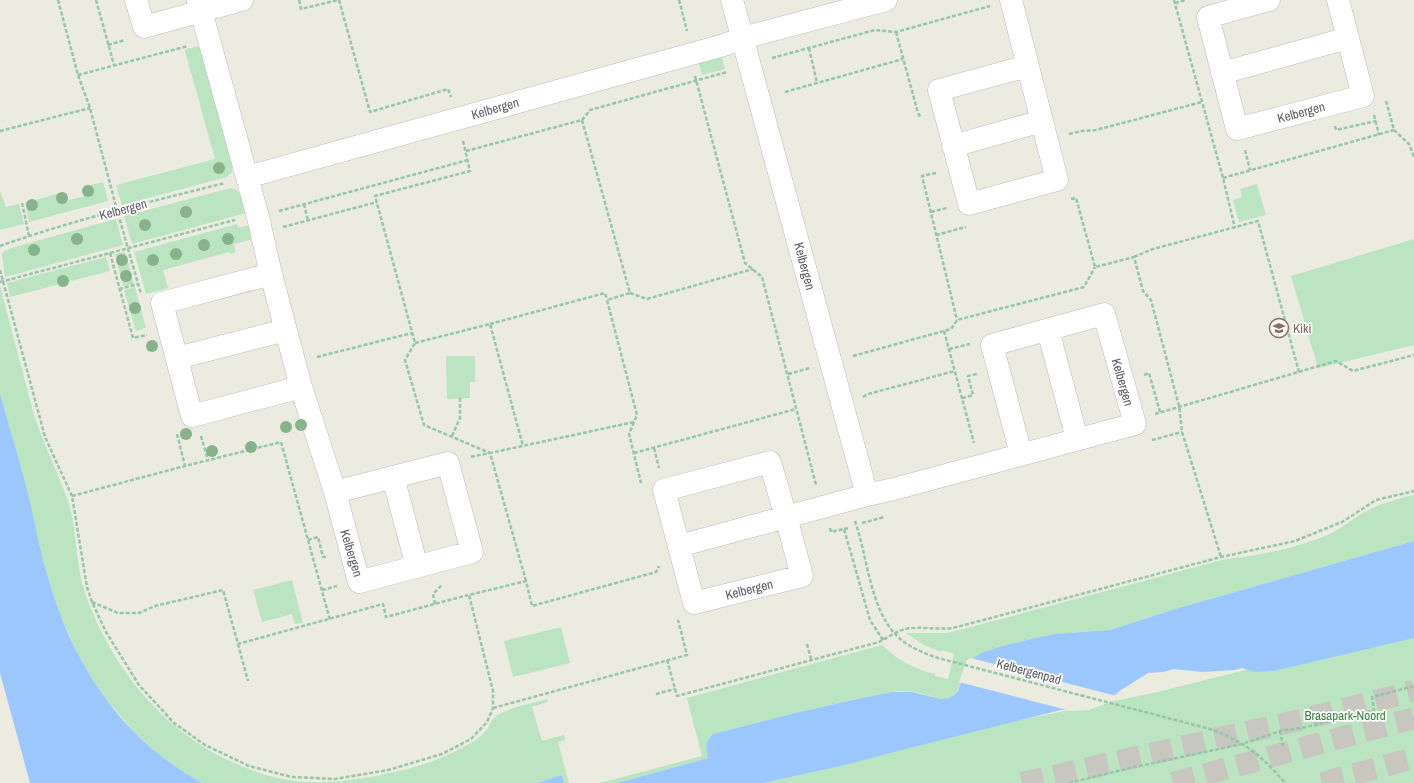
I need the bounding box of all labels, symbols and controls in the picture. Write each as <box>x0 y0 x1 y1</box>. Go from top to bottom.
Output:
street label: Kelbergen <box>469 94 521 123</box>
street label: Kelbergen <box>1275 98 1327 127</box>
street label: Kelbergen <box>97 195 149 224</box>
street label: Kelbergen <box>790 240 819 292</box>
school or university icon: Kiki <box>1268 317 1290 339</box>
place label: Kiki <box>1293 320 1311 337</box>
street label: Kelbergen <box>1108 356 1137 408</box>
street label: Kelbergen <box>336 527 367 579</box>
street label: Kelbergen <box>723 575 775 604</box>
street label: Kelbergenpad <box>995 655 1063 688</box>
park label: Brasapark-Noord <box>1304 707 1386 724</box>

